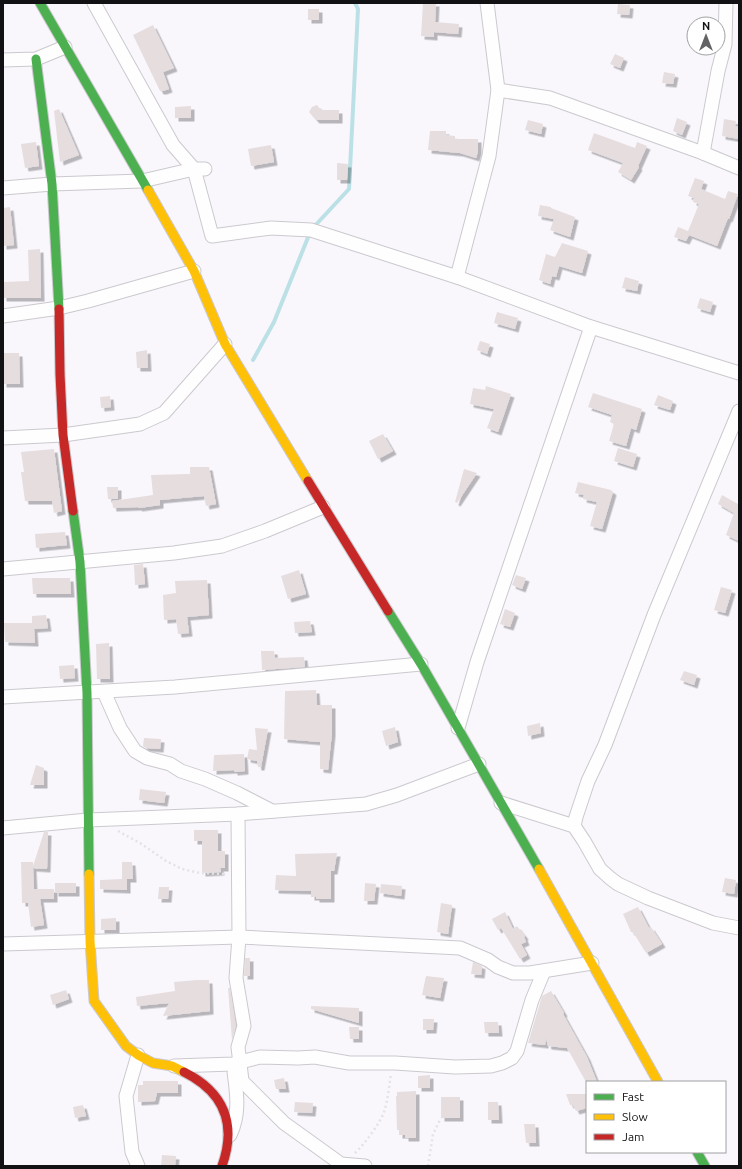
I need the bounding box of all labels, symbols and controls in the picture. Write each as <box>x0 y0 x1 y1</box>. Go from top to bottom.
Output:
north arrow <box>686 16 726 56</box>
text: N <box>702 20 710 32</box>
legend <box>586 1081 726 1153</box>
text: Fast <box>622 1090 644 1103</box>
text: Slow <box>622 1110 648 1123</box>
text: Jam <box>622 1130 644 1143</box>

